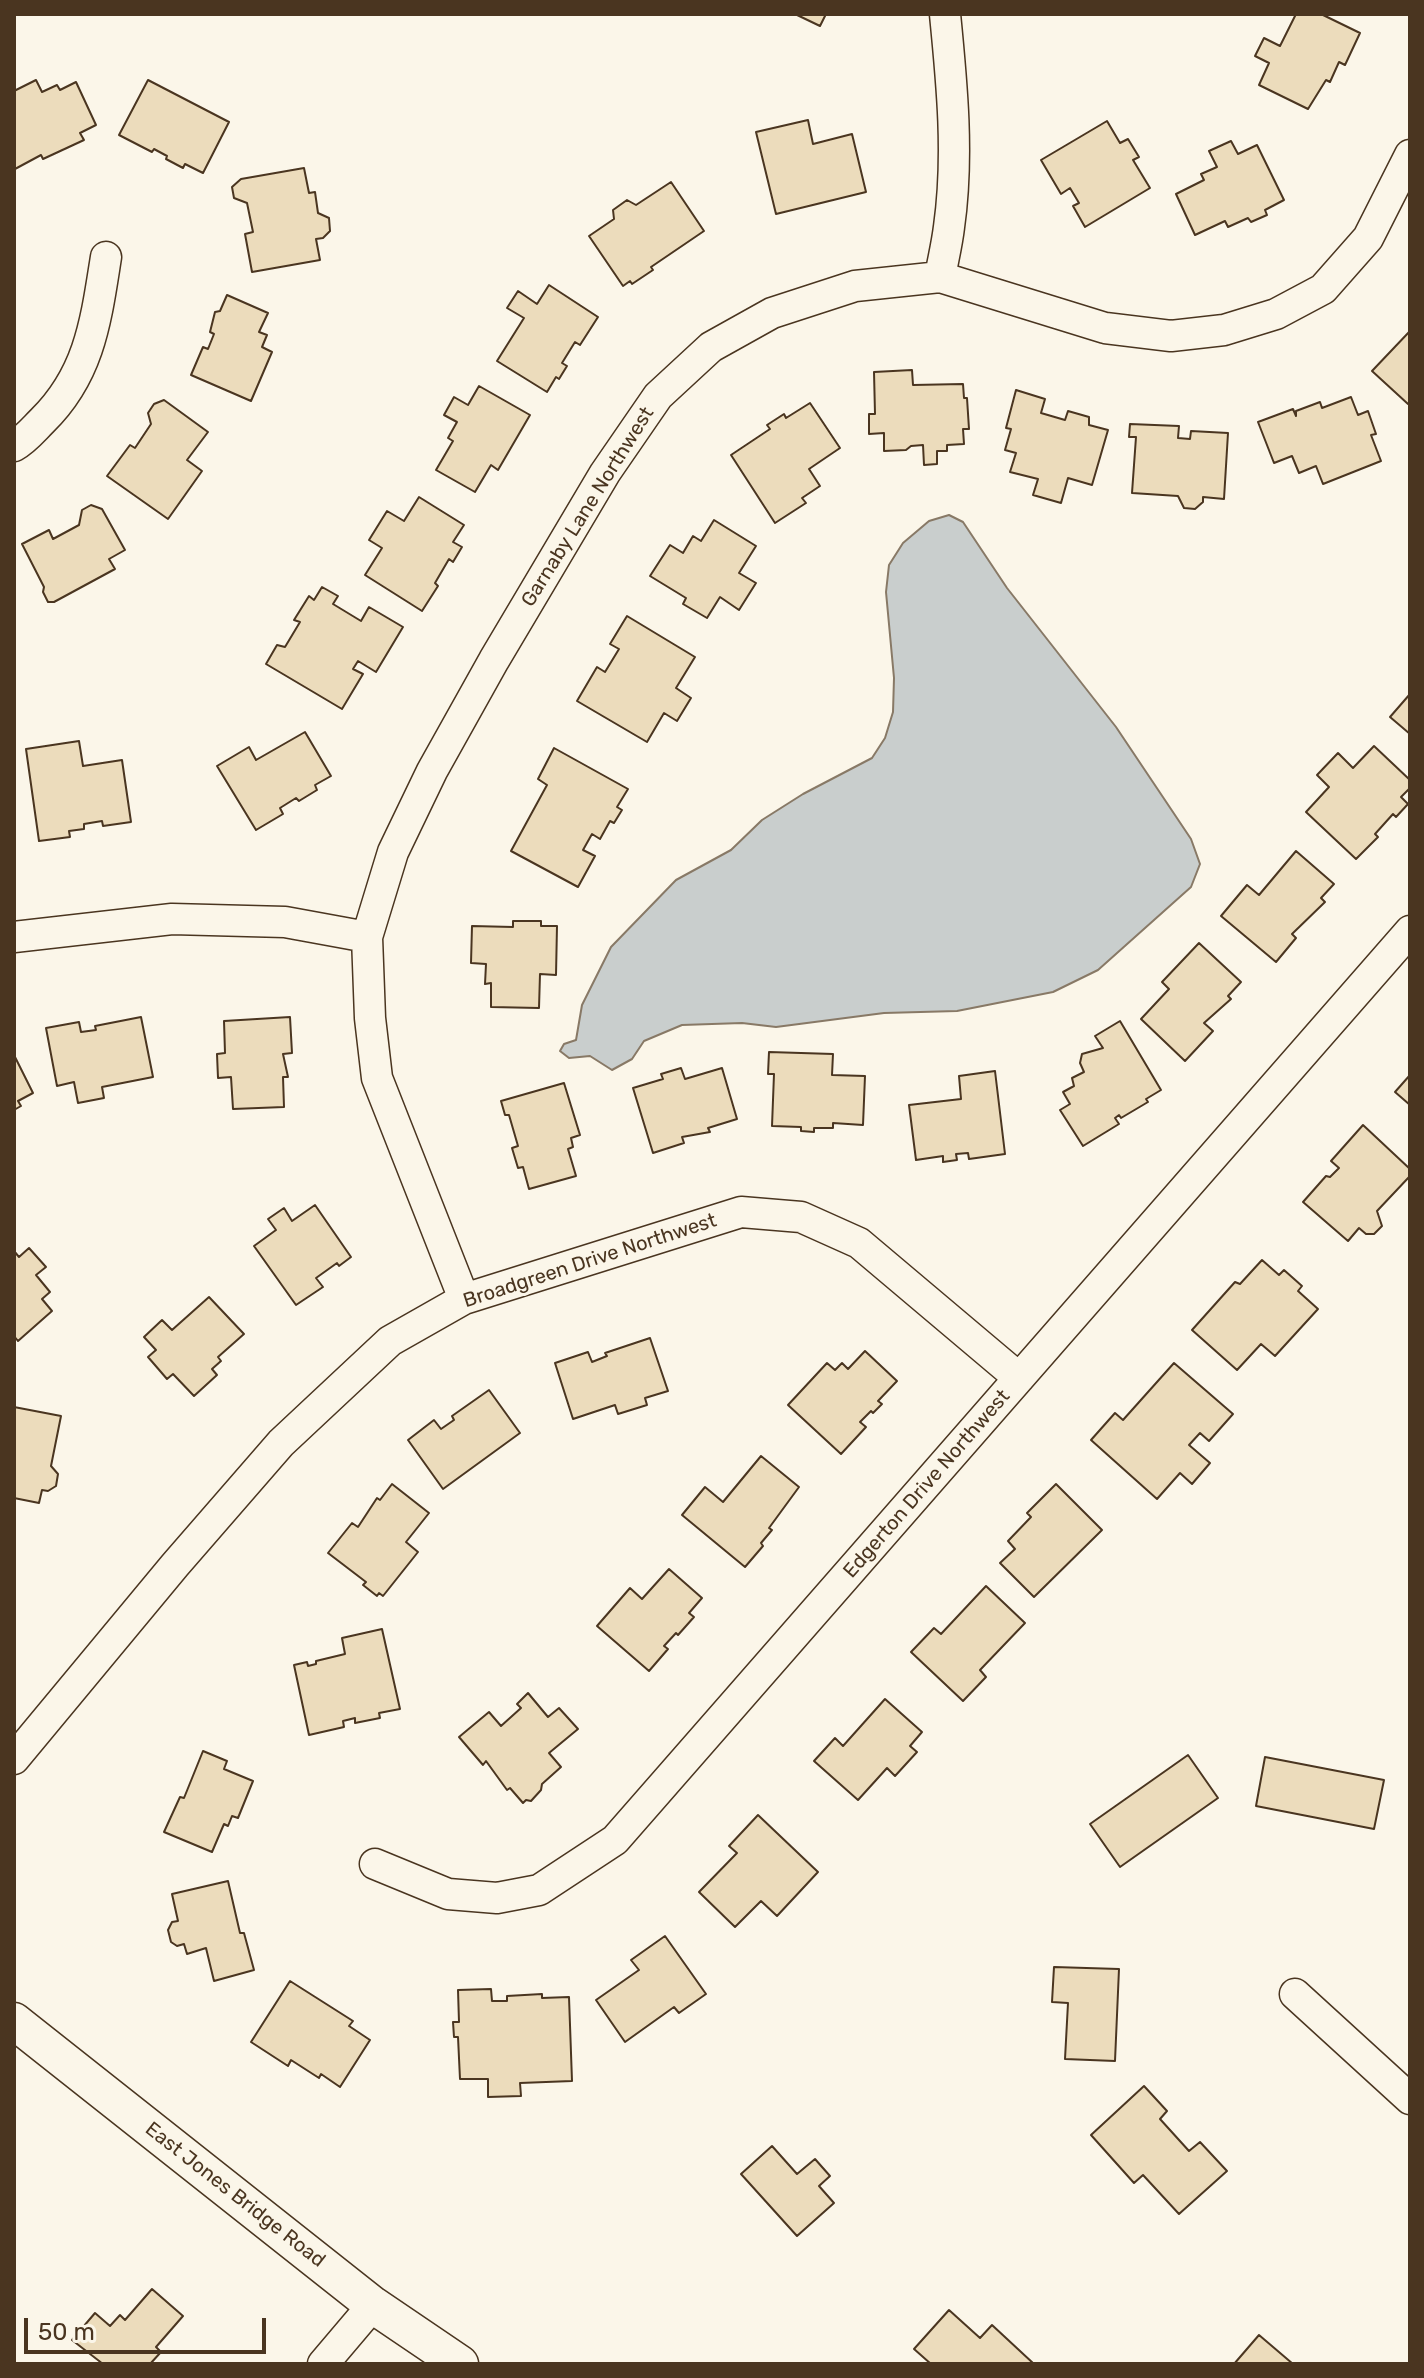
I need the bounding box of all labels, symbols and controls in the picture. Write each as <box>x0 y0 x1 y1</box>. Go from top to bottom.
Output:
street label: Garnaby Lane Northwest <box>517 403 659 611</box>
street label: Broadgreen Drive Northwest <box>460 1209 720 1313</box>
street label: Edgerton Drive Northwest <box>839 1385 1015 1583</box>
street label: East Jones Bridge Road <box>140 2117 330 2273</box>
scale bar <box>28 2302 270 2352</box>
text: 50 m <box>38 2318 95 2346</box>

